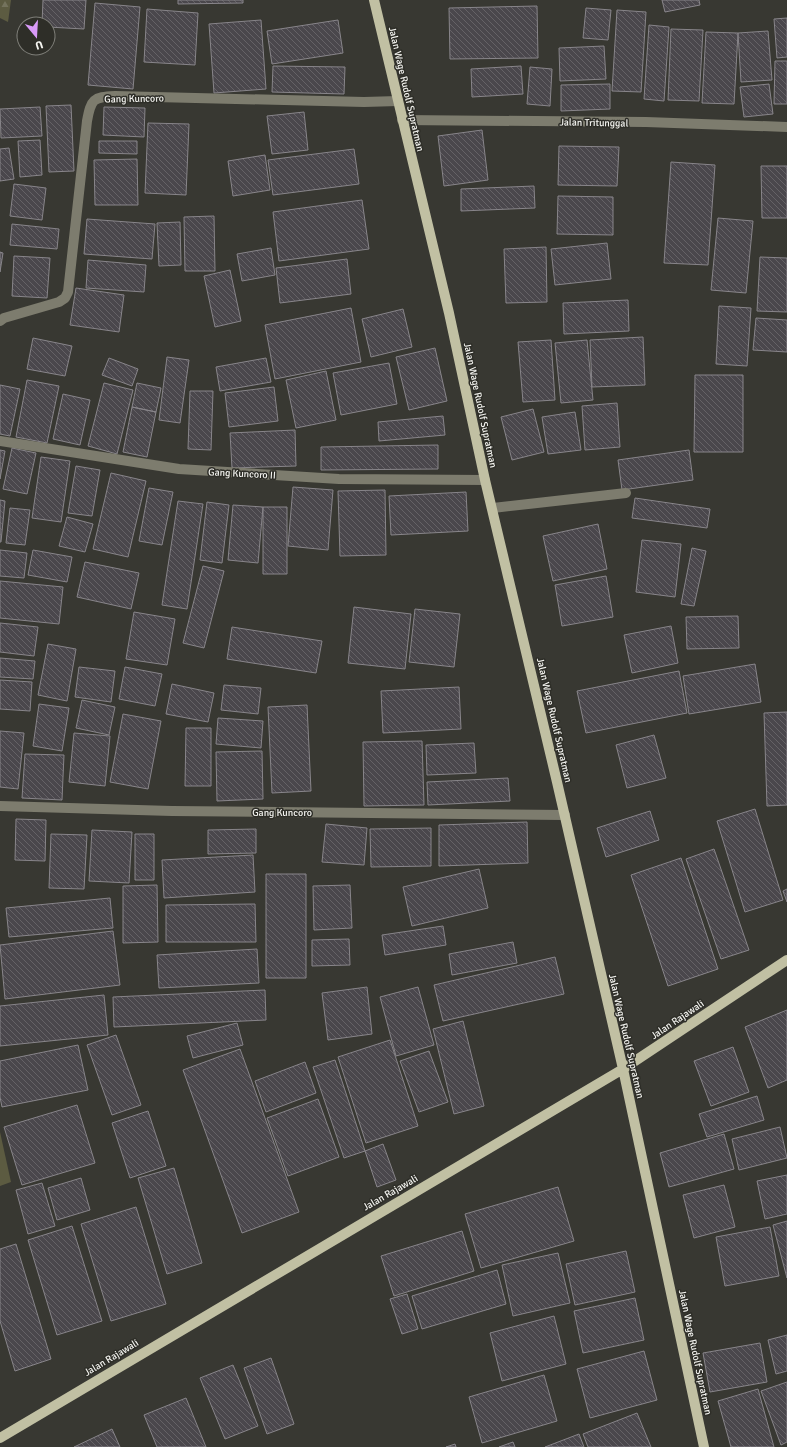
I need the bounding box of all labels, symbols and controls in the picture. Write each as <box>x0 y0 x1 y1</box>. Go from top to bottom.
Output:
north arrow <box>16 16 56 56</box>
street label: Jalan Wage Rudolf Supratman <box>386 26 426 153</box>
text: U <box>33 38 44 52</box>
street label: Gang Kuncoro <box>104 92 164 106</box>
street label: Jalan Tritunggal <box>559 116 629 130</box>
street label: Jalan Wage Rudolf Supratman <box>461 342 499 469</box>
street label: Gang Kuncoro II <box>208 466 276 482</box>
street label: Jalan Wage Rudolf Supratman <box>534 657 574 784</box>
street label: Gang Kuncoro <box>252 807 312 819</box>
street label: Jalan Wage Rudolf Supratman <box>606 973 646 1100</box>
street label: Jalan Rajawali <box>649 998 706 1042</box>
street label: Jalan Rajawali <box>361 1172 420 1213</box>
street label: Jalan Wage Rudolf Supratman <box>676 1289 714 1416</box>
street label: Jalan Rajawali <box>82 1337 141 1379</box>

